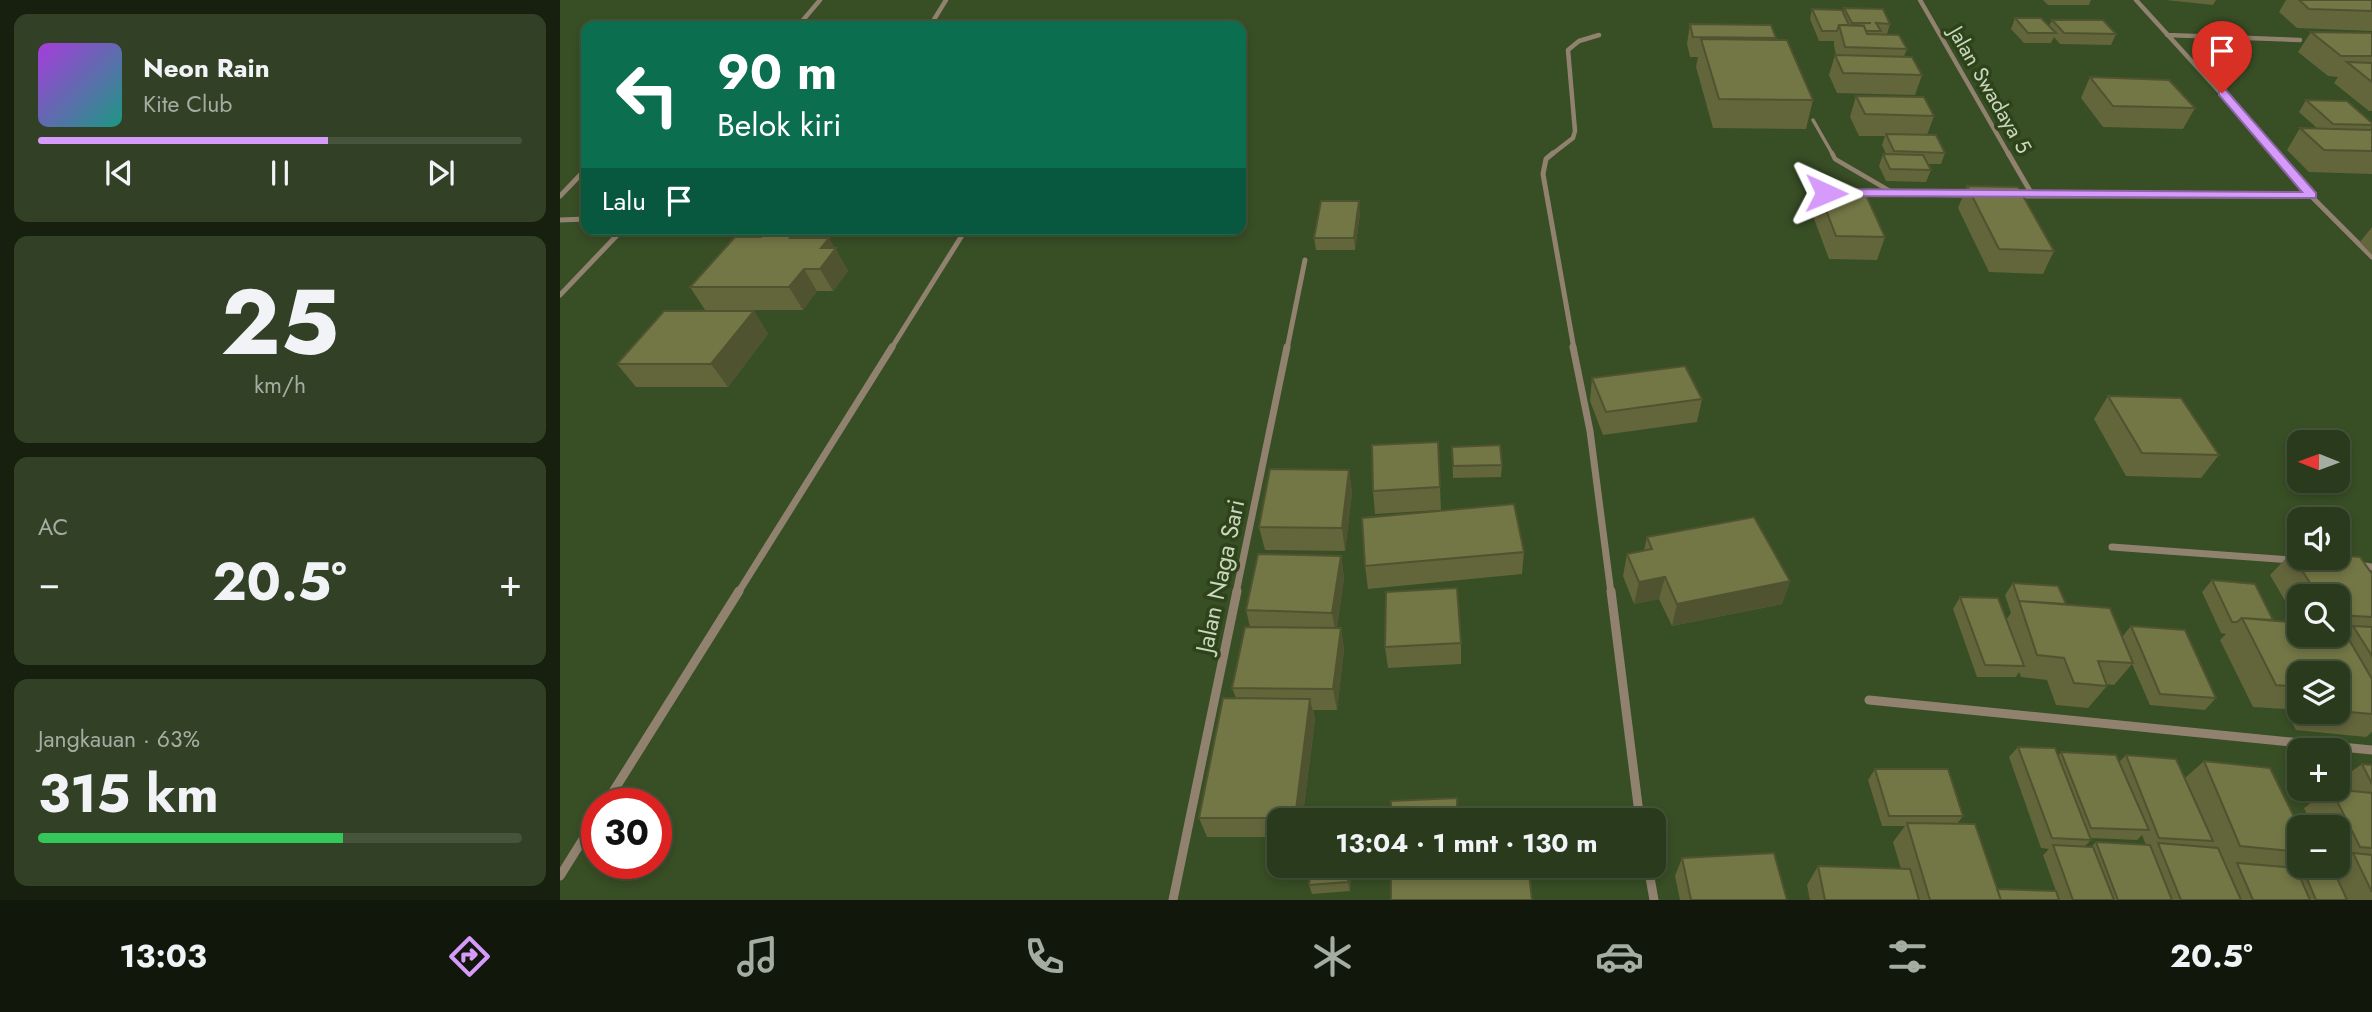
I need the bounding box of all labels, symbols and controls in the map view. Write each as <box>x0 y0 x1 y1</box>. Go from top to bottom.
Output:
street label: Jalan Swadaya 5 <box>1940 18 2039 159</box>
pin <box>2192 21 2252 93</box>
icon: arrive <box>2203 32 2241 70</box>
text: 90 m <box>717 37 837 107</box>
text: Neon Rain <box>143 49 270 87</box>
icon: left <box>602 49 693 140</box>
text: Kite Club <box>143 87 232 121</box>
text: Belok kiri <box>717 102 842 148</box>
icon: previous <box>100 154 138 192</box>
icon: pause <box>261 154 299 192</box>
icon: next <box>422 154 460 192</box>
position arrow <box>1789 156 1863 230</box>
text: Lalu <box>602 182 646 220</box>
icon: arrive <box>660 182 698 220</box>
text: 25 <box>221 257 339 388</box>
text: km/h <box>254 368 306 402</box>
north arrow <box>2287 430 2350 494</box>
map controls <box>2287 430 2350 878</box>
street label: Jalan Naga Sari <box>1186 496 1253 659</box>
button: sound <box>2287 507 2350 570</box>
text: AC <box>38 510 68 544</box>
text: 20.5° <box>212 544 347 620</box>
text: − <box>38 555 60 610</box>
text: + <box>499 555 522 610</box>
button: search <box>2287 584 2350 647</box>
button: layers <box>2287 661 2350 724</box>
text: Jangkauan · 63% <box>38 722 200 756</box>
button: + <box>2287 738 2350 801</box>
text: 315 km <box>38 756 219 832</box>
speed limit sign: 30 <box>581 788 672 879</box>
button: − <box>2287 815 2350 878</box>
text: 13:04 · 1 mnt · 130 m <box>1335 824 1598 862</box>
icon: directions <box>445 932 494 981</box>
icon: music <box>733 932 782 981</box>
icon: phone <box>1020 932 1069 981</box>
icon: climate <box>1308 932 1357 981</box>
icon: car <box>1595 932 1644 981</box>
icon: filters <box>1883 932 1932 981</box>
text: 13:03 <box>119 933 207 979</box>
text: 20.5° <box>2170 933 2253 979</box>

